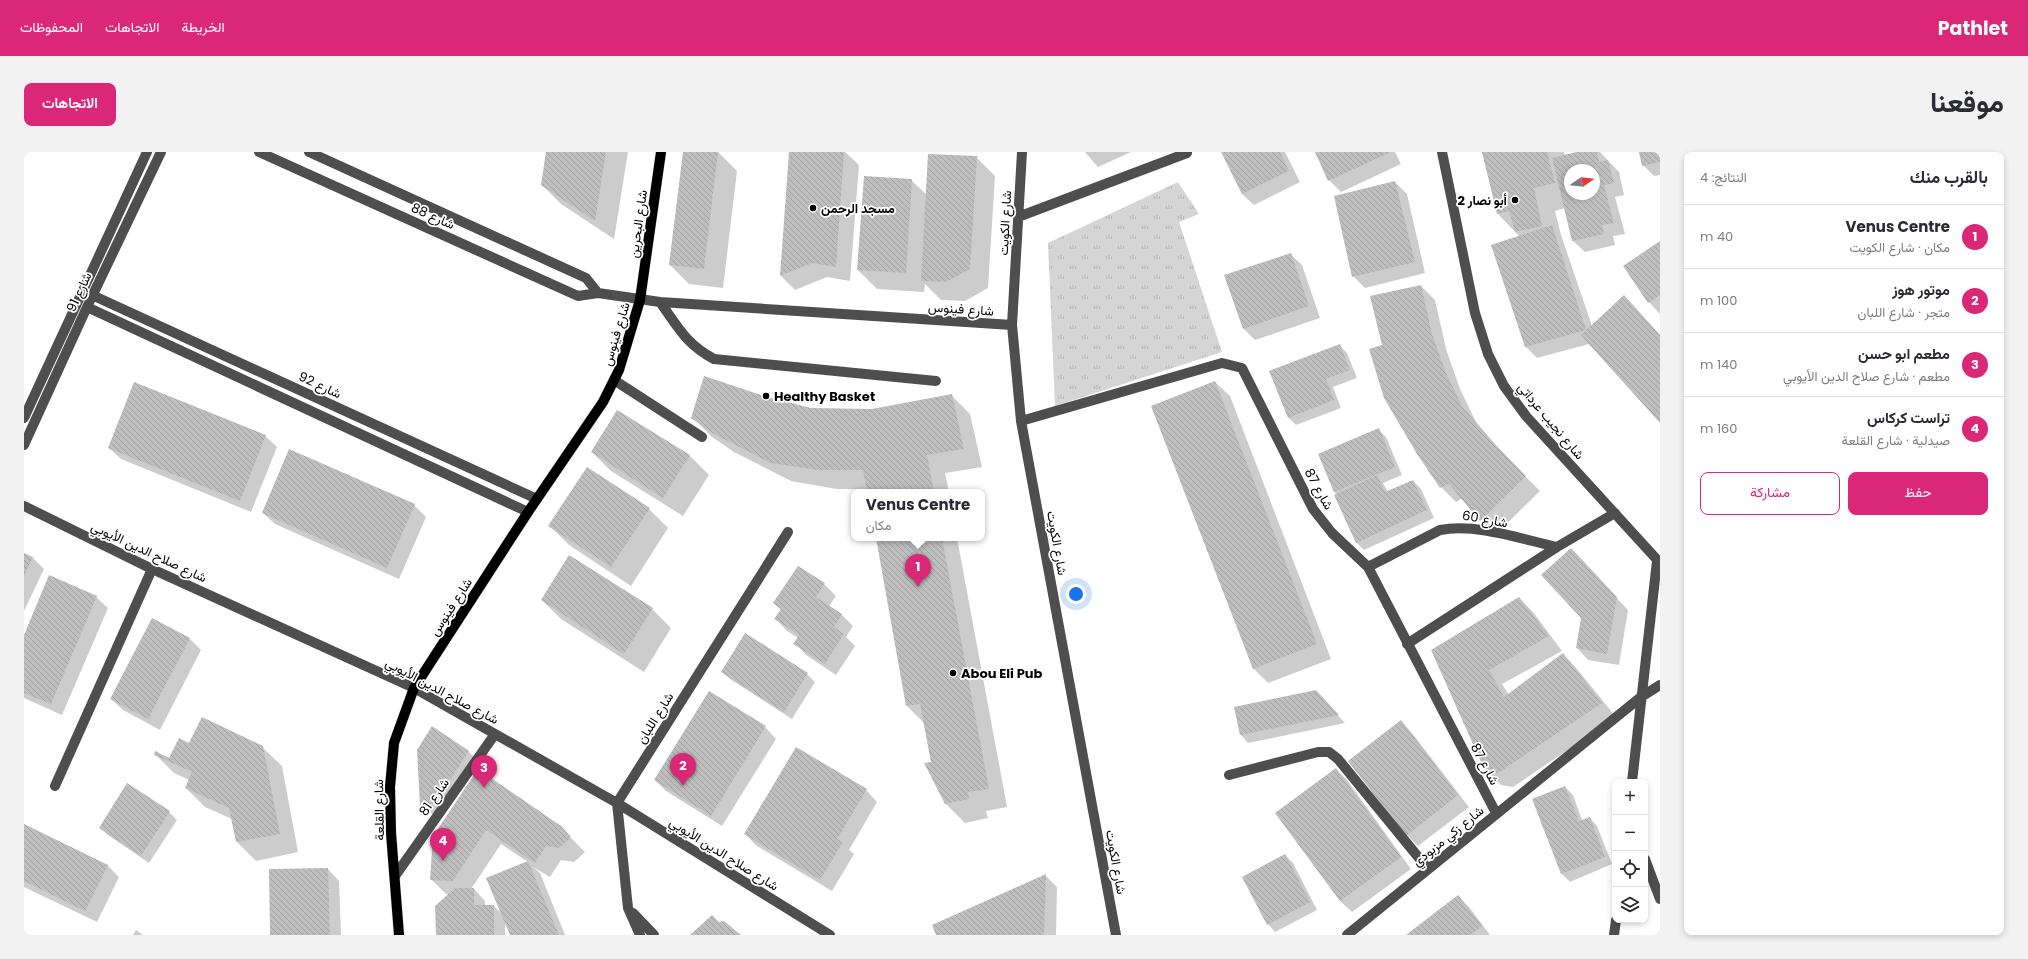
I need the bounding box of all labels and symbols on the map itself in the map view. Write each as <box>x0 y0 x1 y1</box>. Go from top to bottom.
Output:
north arrow <box>1564 164 1600 200</box>
street label: شارع البحرين <box>624 189 652 259</box>
street label: شارع الكويت <box>994 190 1016 256</box>
place label: أبو نصار 2 <box>1458 191 1507 210</box>
marker: أبو نصار 2 <box>1510 195 1520 205</box>
street label: شارع 88 <box>408 198 458 234</box>
place label: مسجد الرحمن <box>821 199 895 218</box>
marker: مسجد الرحمن <box>808 203 818 213</box>
street label: شارع 91 <box>62 269 96 315</box>
street label: شارع فينوس <box>928 297 994 321</box>
street label: شارع فينوس <box>597 300 635 368</box>
street label: شارع 92 <box>295 367 345 403</box>
street label: شارع نجيب عرداتي <box>1512 379 1589 464</box>
place label: Healthy Basket <box>774 387 875 406</box>
marker: Healthy Basket <box>761 391 771 401</box>
street label: شارع 87 <box>1300 465 1338 513</box>
street label: شارع 60 <box>1461 506 1509 532</box>
street label: شارع الكويت <box>1042 509 1072 577</box>
street label: شارع صلاح الدين الأيوبي <box>88 517 210 588</box>
pin: 1 <box>905 554 931 587</box>
street label: شارع فينوس <box>425 574 477 640</box>
your location <box>1066 584 1086 604</box>
street label: شارع صلاح الدين الأيوبي <box>381 653 502 730</box>
place label: Abou Eli Pub <box>961 664 1043 683</box>
marker: Abou Eli Pub <box>948 668 958 678</box>
street label: شارع اللبان <box>632 689 678 747</box>
street label: شارع 87 <box>1466 740 1504 788</box>
pin: 2 <box>670 753 696 786</box>
pin: 3 <box>471 755 497 788</box>
street label: شارع 81 <box>414 774 454 820</box>
street label: شارع القلعة <box>369 779 389 841</box>
street label: شارع زكي مزبودي <box>1408 801 1488 872</box>
street label: شارع صلاح الدين الأيوبي <box>665 813 782 896</box>
pin: 4 <box>430 828 456 861</box>
street label: شارع الكويت <box>1101 828 1131 896</box>

